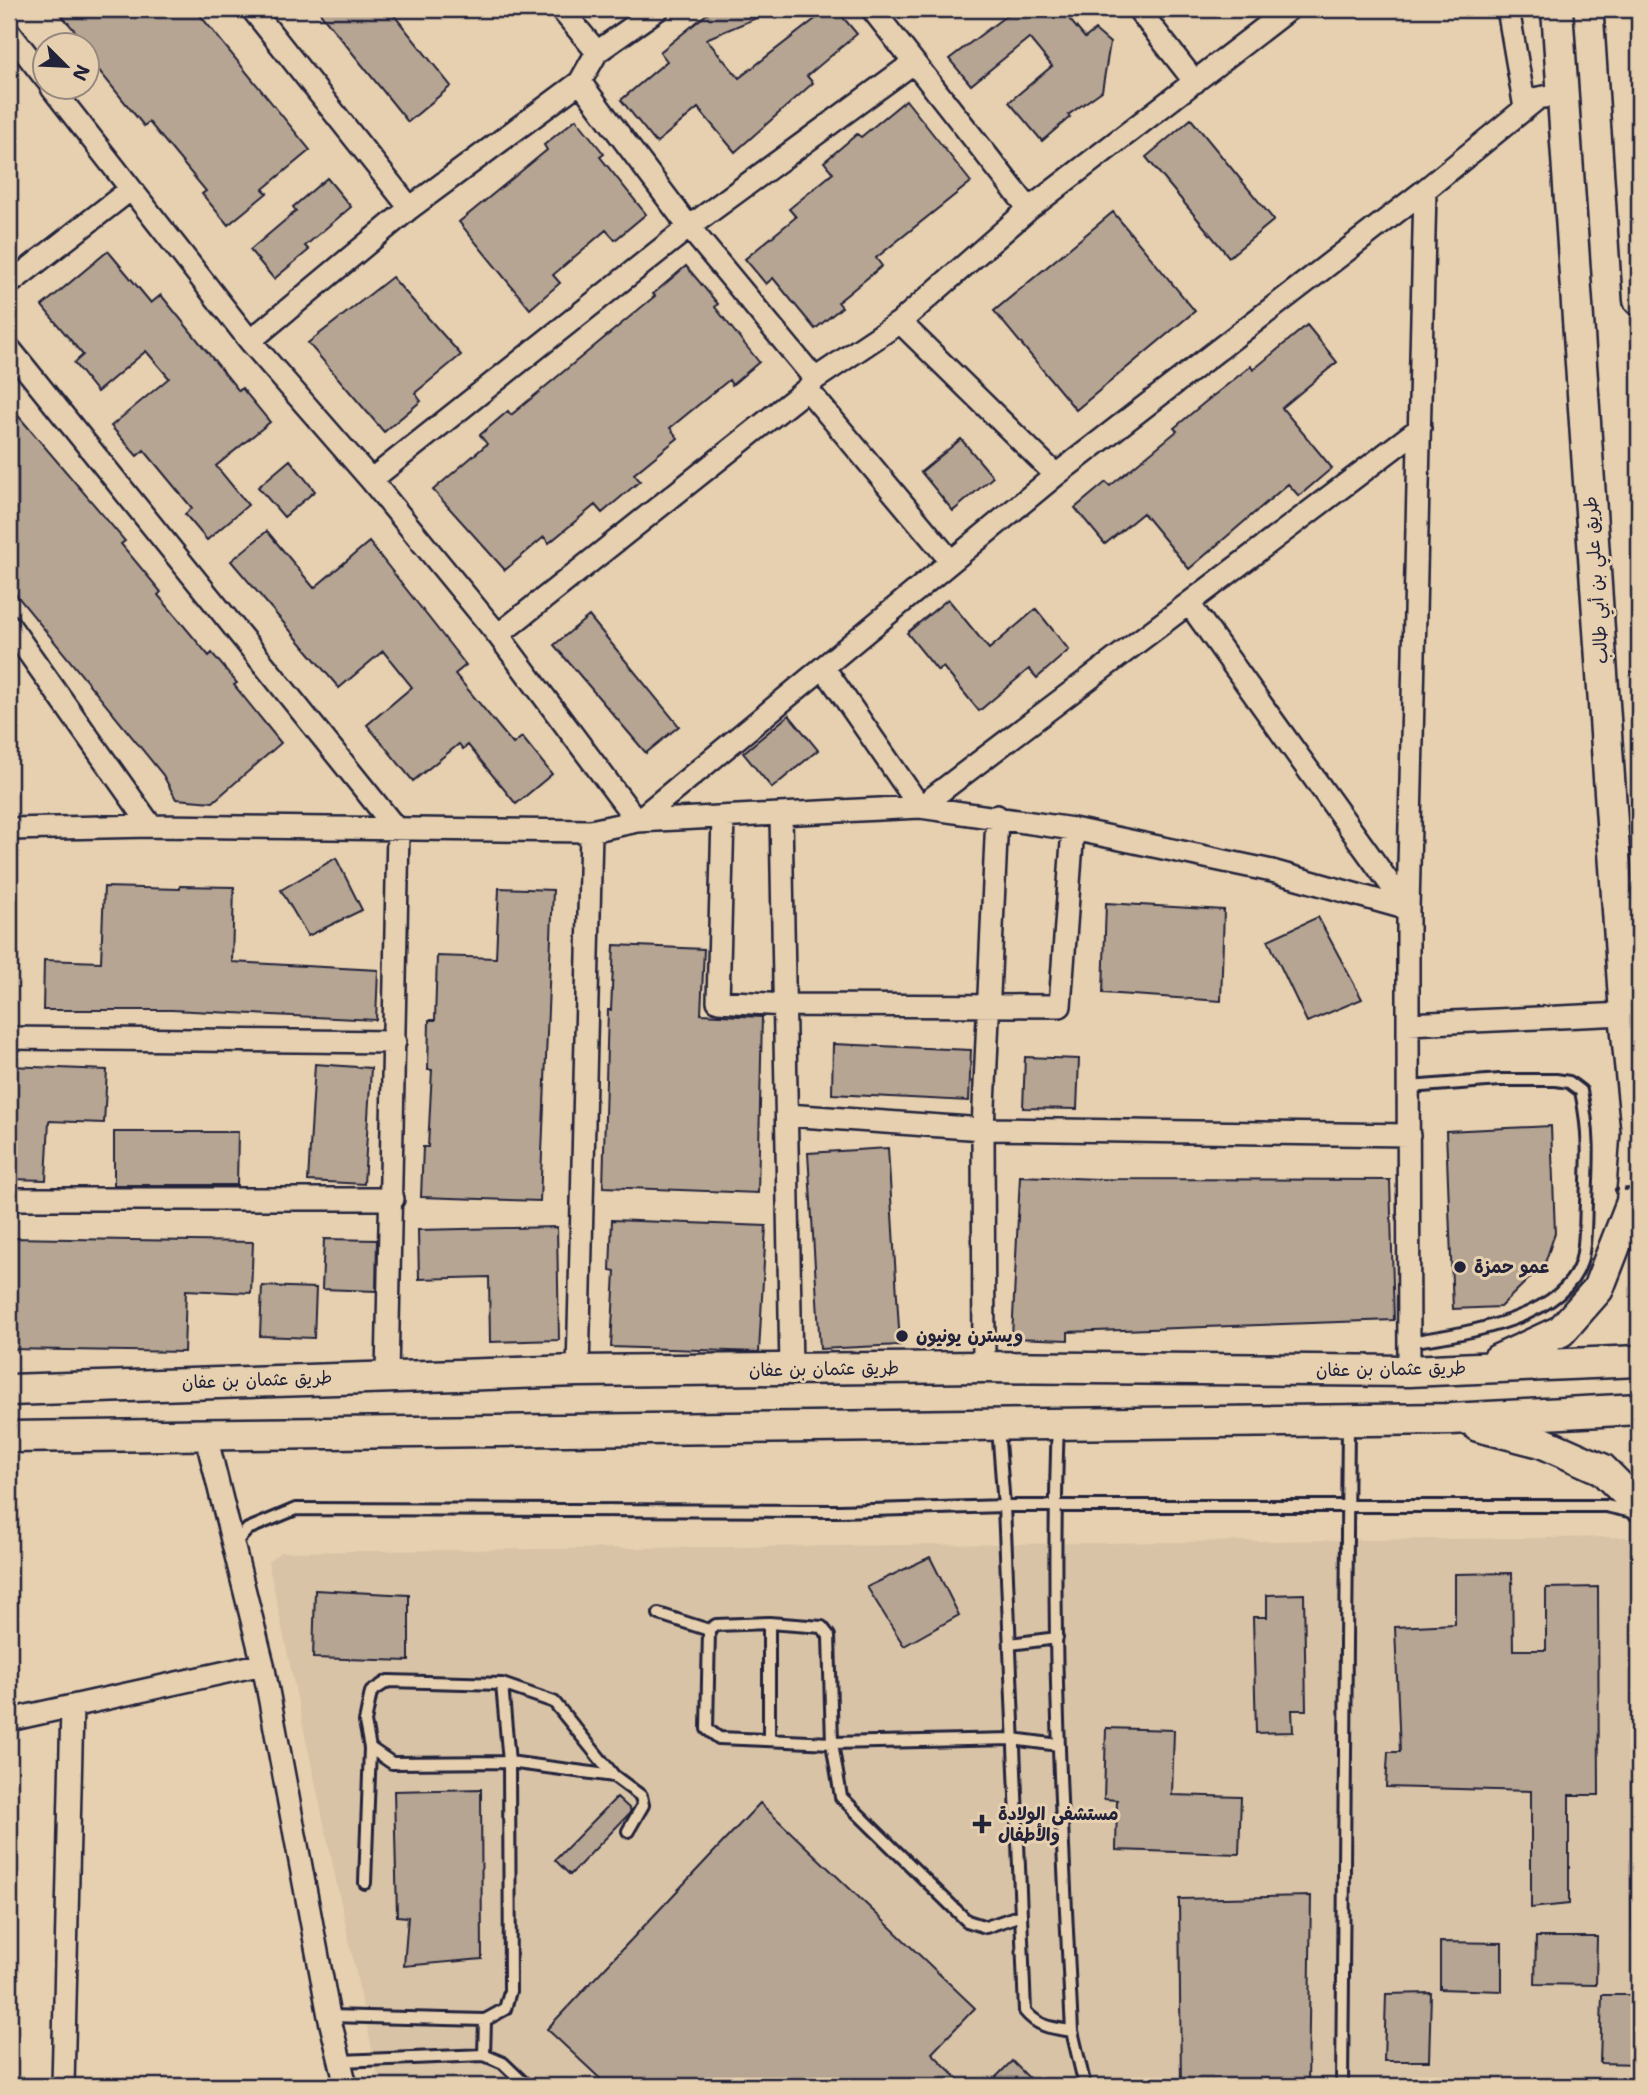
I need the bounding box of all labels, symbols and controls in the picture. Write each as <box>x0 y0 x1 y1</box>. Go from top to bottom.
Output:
north arrow <box>32 32 102 102</box>
text: N <box>67 61 96 85</box>
street label: طريق علي بن أبي طالب <box>1578 495 1618 665</box>
place label: عمو حمزة <box>1474 1255 1549 1279</box>
marker: عمو حمزة <box>1452 1259 1468 1275</box>
place label: ويسترن يونيون <box>916 1324 1023 1348</box>
marker: ويسترن يونيون <box>894 1328 910 1344</box>
street label: طريق عثمان بن عفان <box>749 1356 899 1382</box>
street label: طريق عثمان بن عفان <box>1316 1356 1466 1382</box>
street label: طريق عثمان بن عفان <box>181 1365 333 1395</box>
place label: مستشفى الولادة والأطفال <box>998 1802 1119 1847</box>
marker: مستشفى الولادة والأطفال <box>972 1814 992 1834</box>

